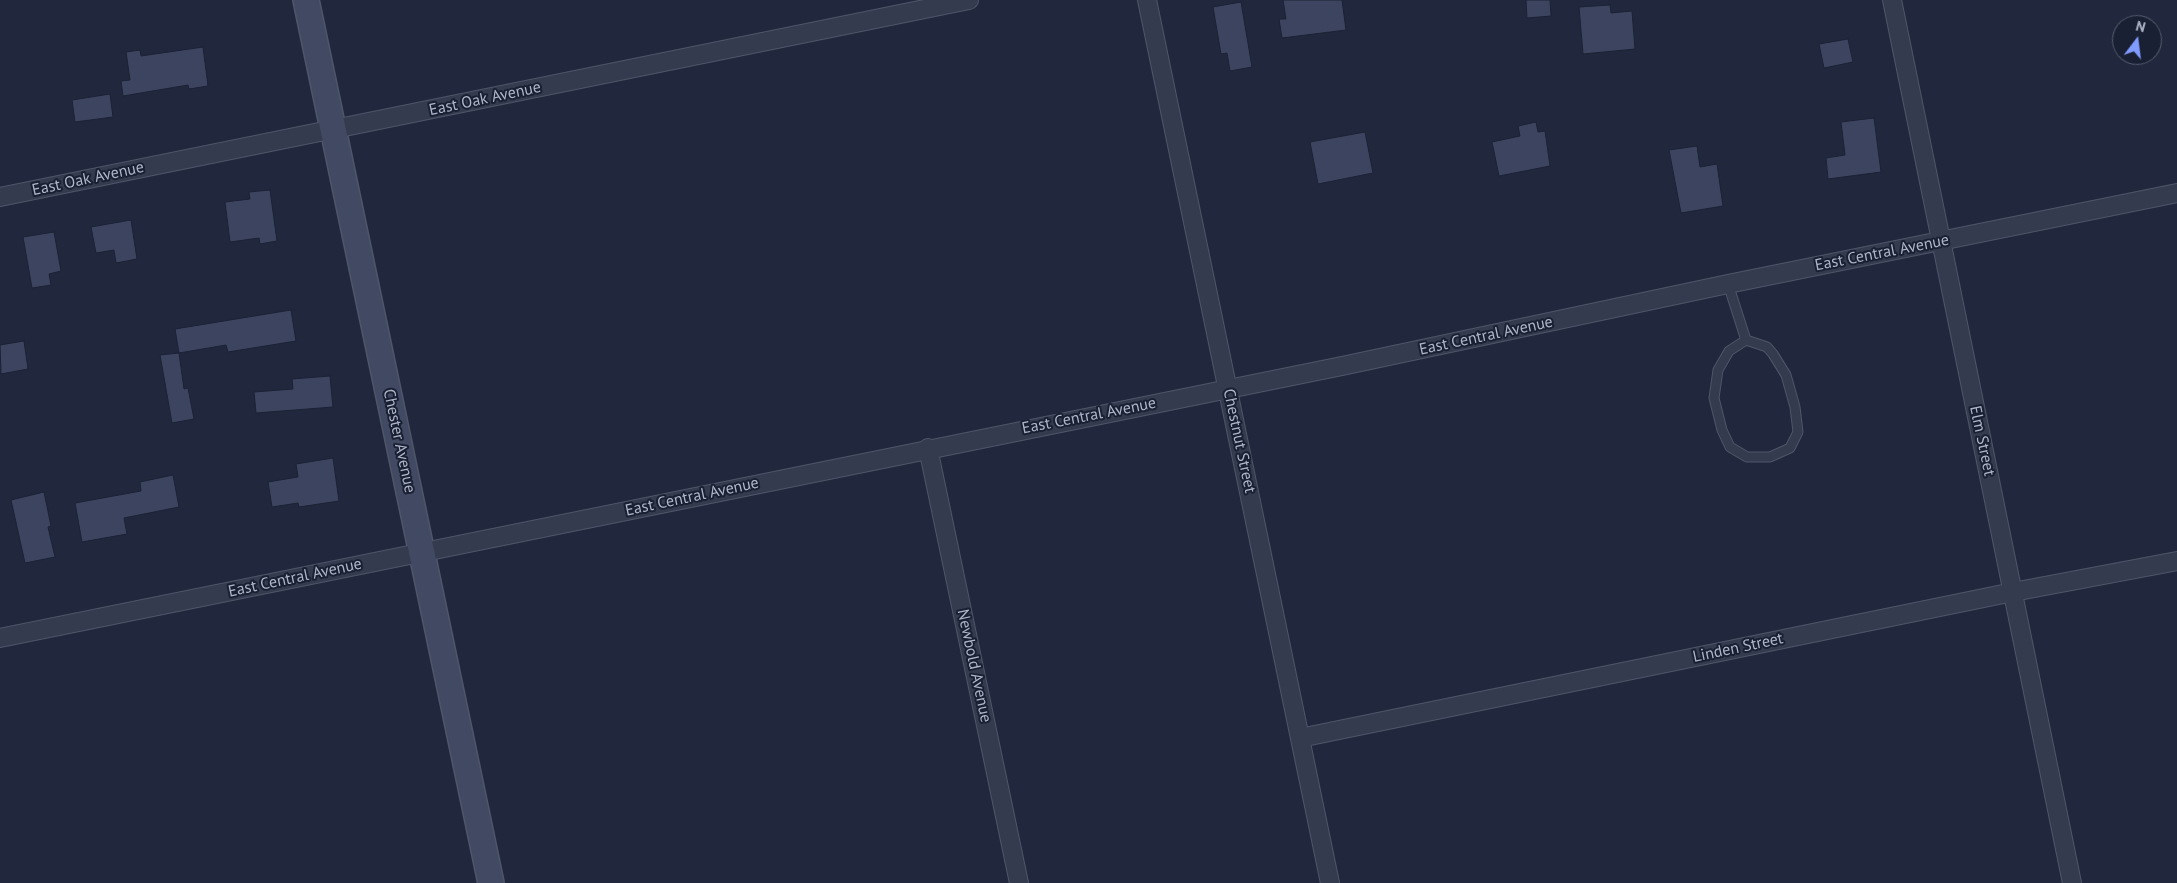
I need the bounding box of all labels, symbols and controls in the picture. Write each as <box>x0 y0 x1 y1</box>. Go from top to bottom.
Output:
north arrow <box>2112 15 2162 65</box>
text: N <box>2134 17 2147 36</box>
street label: East Oak Avenue <box>427 78 543 120</box>
street label: East Oak Avenue <box>30 158 146 200</box>
street label: East Central Avenue <box>1813 231 1951 275</box>
street label: East Central Avenue <box>1417 312 1555 360</box>
street label: Chester Avenue <box>379 387 419 495</box>
street label: Chestnut Street <box>1219 387 1259 495</box>
street label: East Central Avenue <box>1020 394 1158 438</box>
street label: Elm Street <box>1965 404 1999 478</box>
street label: East Central Avenue <box>623 473 761 521</box>
street label: East Central Avenue <box>226 554 364 602</box>
street label: Newbold Avenue <box>953 608 995 724</box>
street label: Linden Street <box>1691 629 1785 667</box>

